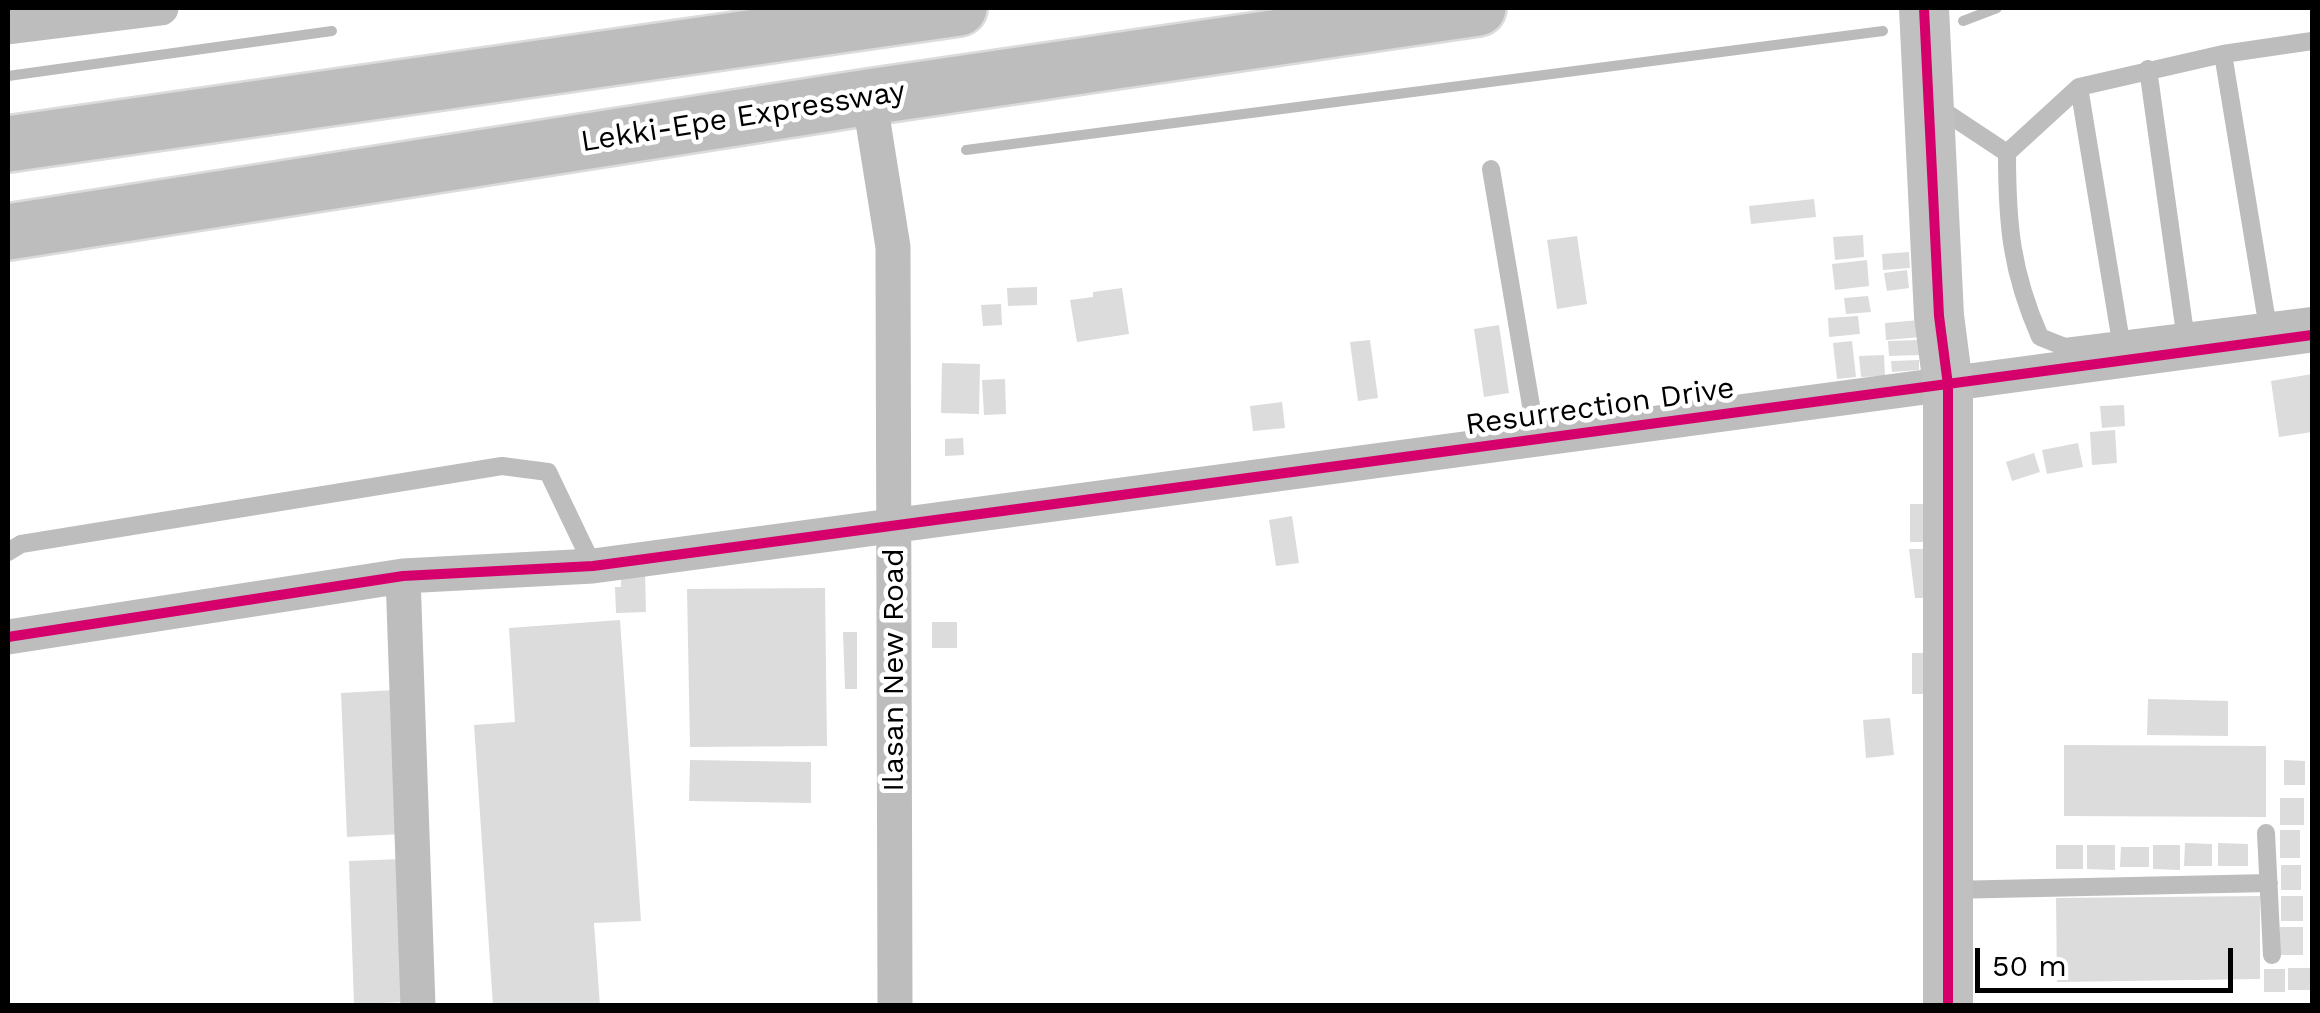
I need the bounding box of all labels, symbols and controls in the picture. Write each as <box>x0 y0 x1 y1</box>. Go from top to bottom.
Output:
street label: Lekki-Epe Expressway <box>578 74 908 160</box>
street label: Resurrection Drive <box>1463 370 1737 444</box>
street label: Ilasan New Road <box>876 548 912 792</box>
scale bar <box>1980 928 2238 990</box>
text: 50 m <box>1992 948 2067 983</box>

